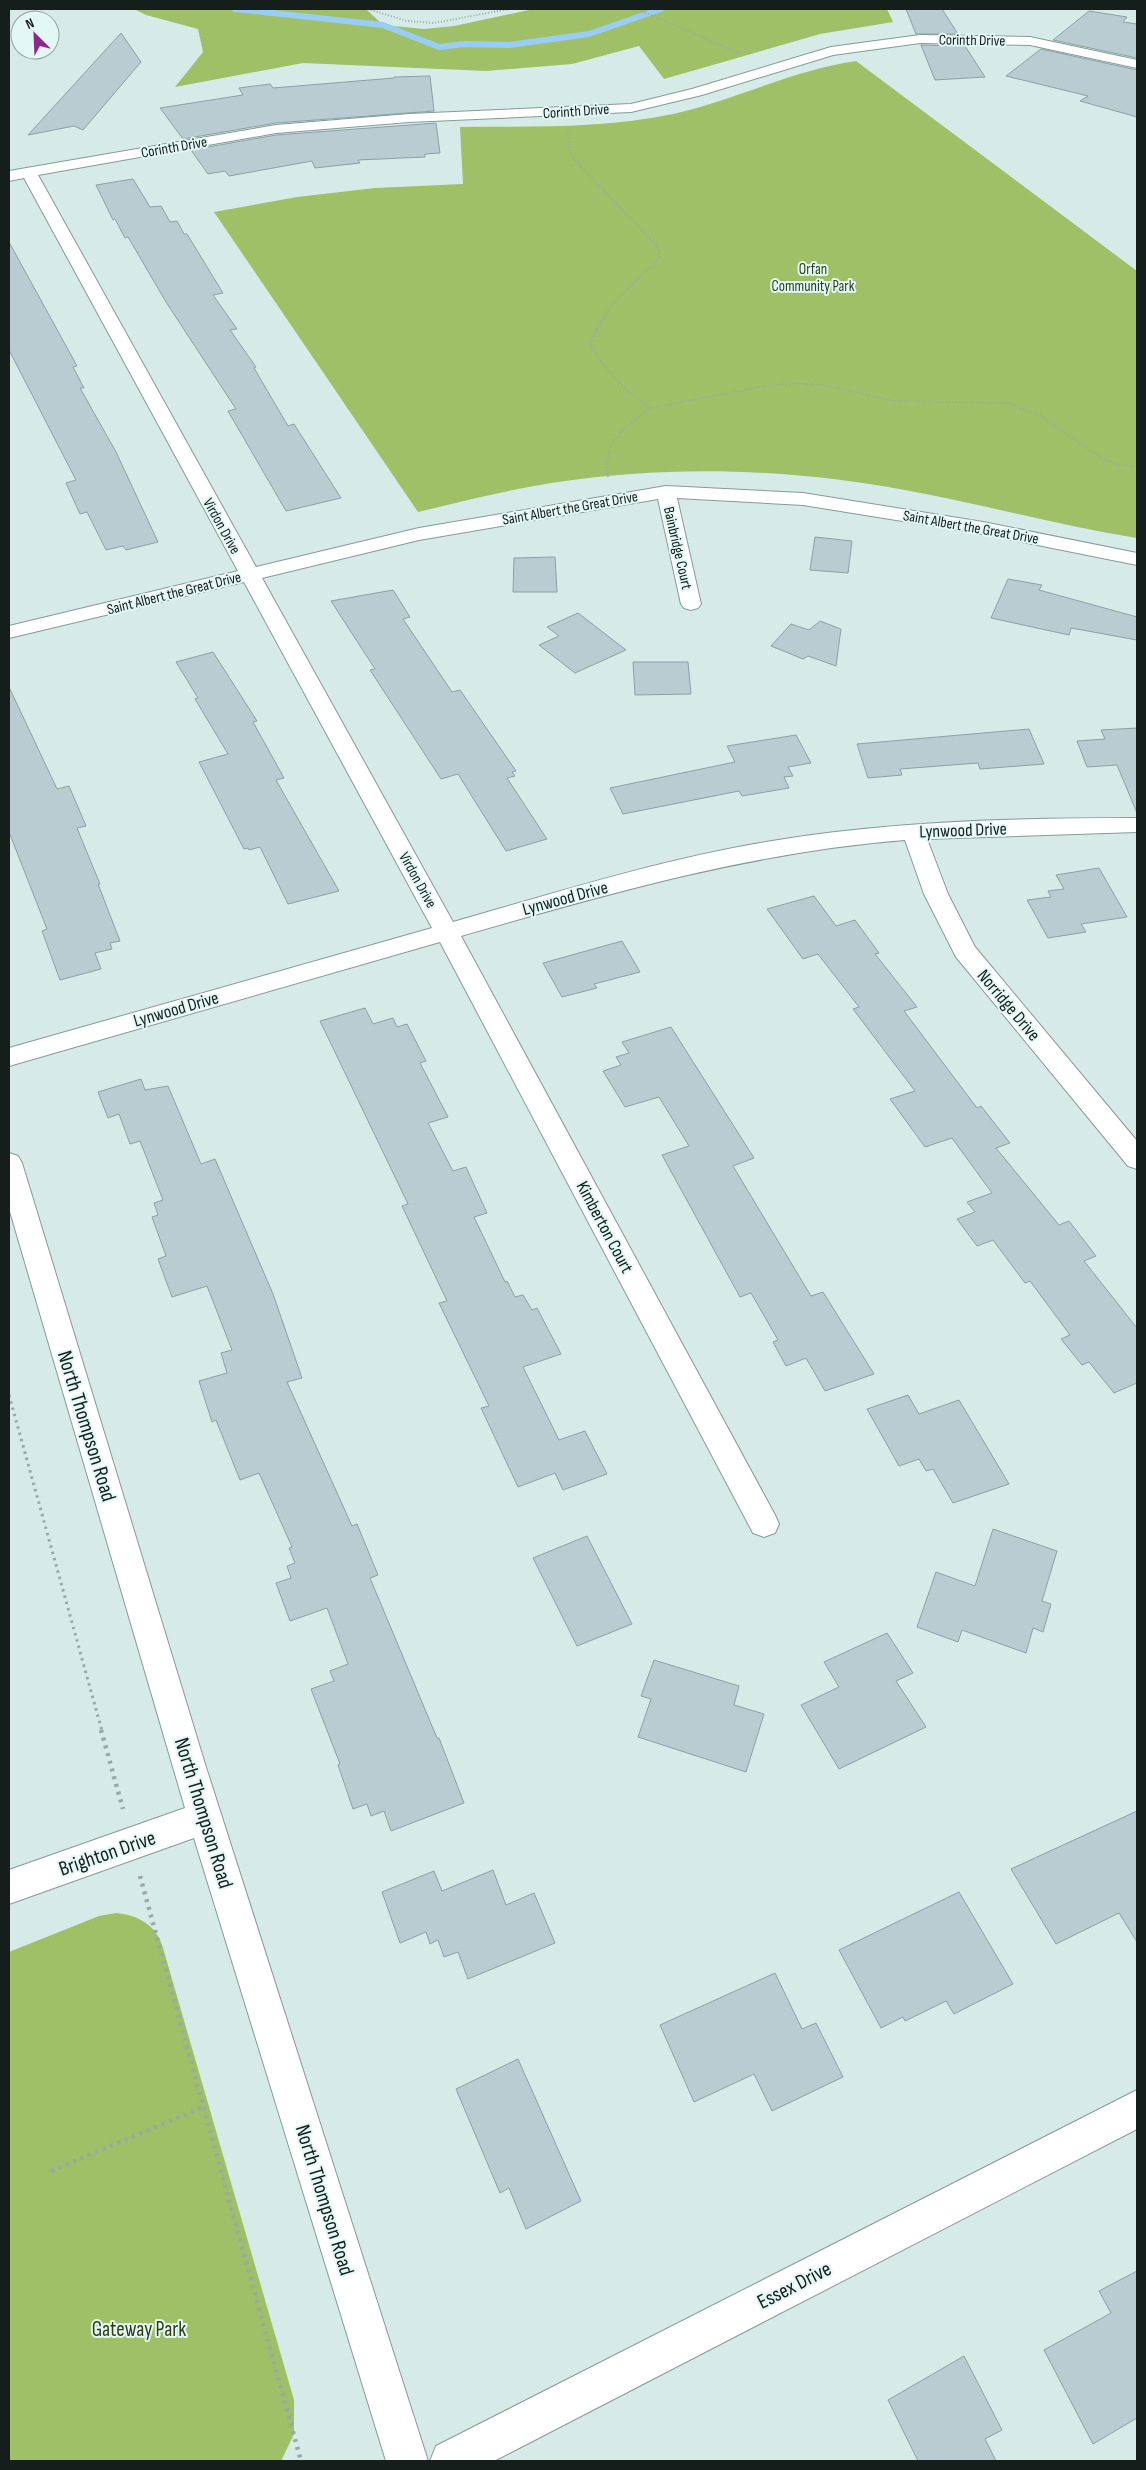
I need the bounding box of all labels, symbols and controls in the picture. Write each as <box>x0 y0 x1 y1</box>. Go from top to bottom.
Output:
north arrow <box>10 10 60 60</box>
text: N <box>23 14 37 33</box>
street label: Corinth Drive <box>939 30 1005 51</box>
street label: Corinth Drive <box>542 100 610 123</box>
street label: Corinth Drive <box>140 132 209 163</box>
park label: Orfan Community Park <box>772 260 855 296</box>
street label: Saint Albert the Great Drive <box>501 487 639 530</box>
street label: Virdon Drive <box>198 495 245 558</box>
street label: Bainbridge Court <box>659 505 696 592</box>
street label: Saint Albert the Great Drive <box>902 506 1040 549</box>
street label: Saint Albert the Great Drive <box>105 568 243 619</box>
street label: Lynwood Drive <box>919 818 1007 843</box>
street label: Virdon Drive <box>394 849 441 912</box>
street label: Lynwood Drive <box>520 877 610 920</box>
street label: Norridge Drive <box>973 965 1044 1045</box>
street label: Lynwood Drive <box>131 987 221 1032</box>
street label: Kimberton Court <box>572 1178 638 1277</box>
street label: North Thompson Road <box>52 1348 121 1504</box>
street label: North Thompson Road <box>169 1735 238 1891</box>
street label: Brighton Drive <box>55 1825 159 1882</box>
street label: North Thompson Road <box>290 2122 359 2278</box>
street label: Essex Drive <box>753 2256 835 2315</box>
park label: Gateway Park <box>92 2317 186 2342</box>

